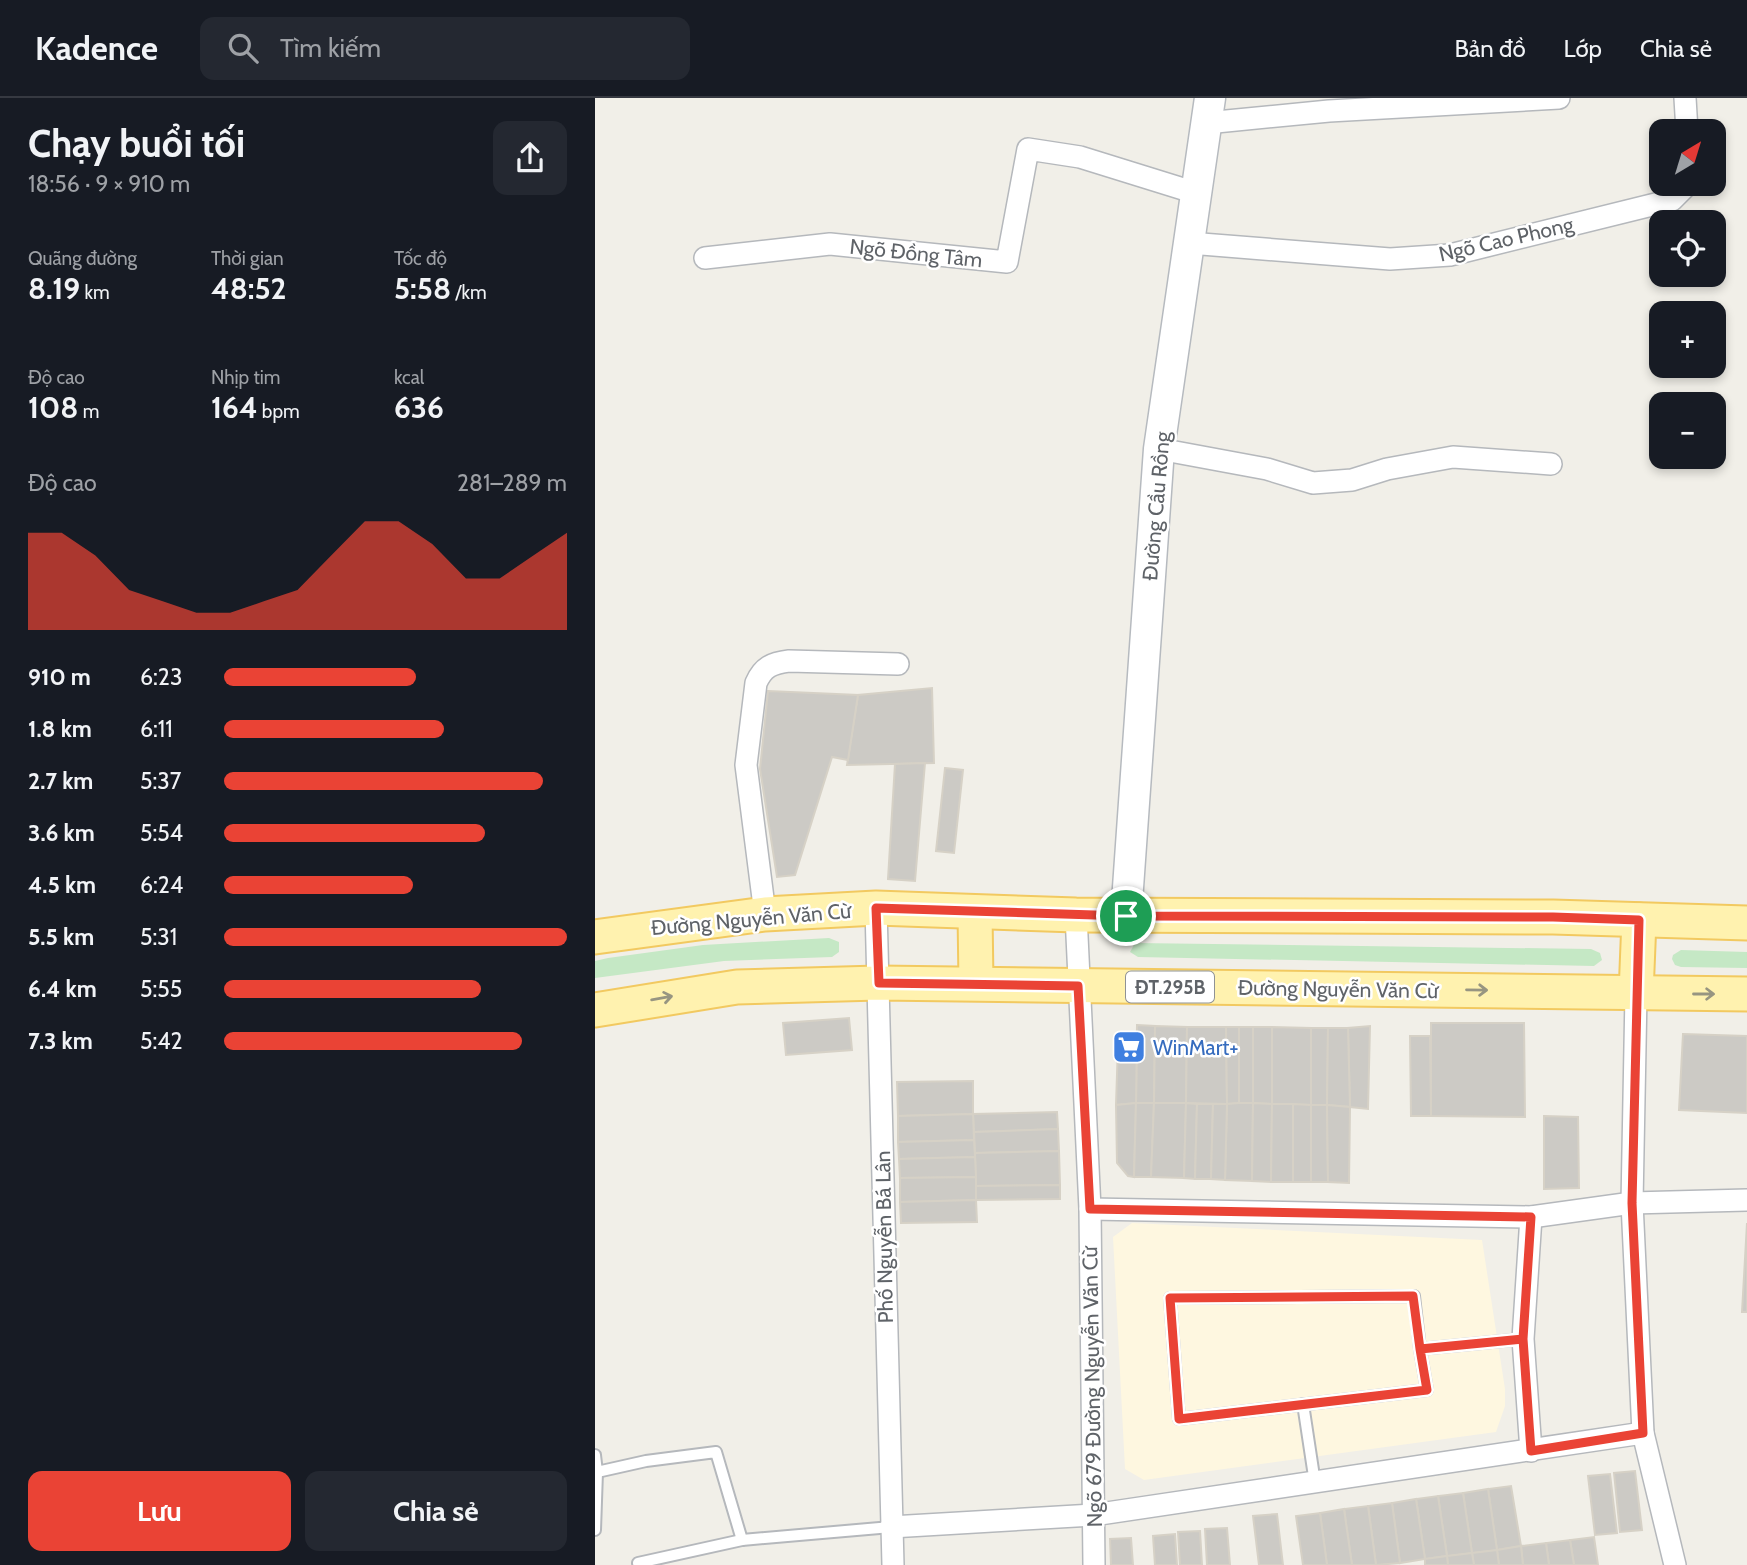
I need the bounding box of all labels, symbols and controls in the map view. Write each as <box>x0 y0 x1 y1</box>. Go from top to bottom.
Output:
search box <box>200 17 690 80</box>
text: Kadence <box>35 28 158 68</box>
icon: search <box>224 29 262 67</box>
text: Tìm kiếm <box>280 32 381 64</box>
text: Bản đồ <box>1454 34 1526 63</box>
text: Lớp <box>1564 34 1602 63</box>
text: Chia sẻ <box>1640 34 1712 63</box>
north arrow <box>1649 119 1725 196</box>
map controls <box>1649 119 1726 469</box>
text: Chạy buổi tối <box>28 120 245 167</box>
button: share <box>493 121 567 195</box>
text: 18:56 · 9 × 910 m <box>28 170 190 198</box>
button: locate <box>1649 210 1726 287</box>
street label: Ngõ Cao Phong <box>1436 211 1576 267</box>
street label: Ngõ Đồng Tâm <box>848 234 984 272</box>
text: Quãng đường <box>28 247 137 270</box>
text: Thời gian <box>211 247 284 270</box>
text: Tốc độ <box>394 247 447 270</box>
text: 8.19 <box>28 270 80 307</box>
text: 48:52 <box>211 270 286 307</box>
text: 5:58 <box>394 270 451 307</box>
text: km <box>80 281 110 304</box>
text: /km <box>451 281 487 304</box>
button: + <box>1649 301 1726 378</box>
text: Độ cao <box>28 366 85 389</box>
text: Nhịp tim <box>211 366 280 389</box>
text: kcal <box>394 366 424 389</box>
text: 108 <box>28 389 78 426</box>
text: 164 <box>211 389 258 426</box>
text: 636 <box>394 389 444 426</box>
button: − <box>1649 392 1726 469</box>
text: m <box>78 400 99 423</box>
text: bpm <box>258 400 300 423</box>
street label: Đường Cầu Rồng <box>1137 430 1175 582</box>
text: Độ cao <box>28 469 97 497</box>
text: 281–289 m <box>457 469 567 497</box>
text: 910 m <box>28 663 91 691</box>
text: 6:23 <box>140 663 182 691</box>
text: 1.8 km <box>28 715 92 743</box>
text: 6:11 <box>140 715 173 743</box>
text: 2.7 km <box>28 767 93 795</box>
text: 5:37 <box>140 767 181 795</box>
text: 3.6 km <box>28 819 95 847</box>
text: 5:54 <box>140 819 183 847</box>
text: 4.5 km <box>28 871 96 899</box>
text: 6:24 <box>140 871 183 899</box>
pin <box>1096 886 1156 946</box>
icon: arrive <box>1107 897 1145 935</box>
street label: Đường Nguyễn Văn Cừ <box>650 898 854 940</box>
text: 5.5 km <box>28 923 94 951</box>
text: 5:31 <box>140 923 177 951</box>
road number: ĐT.295B <box>1126 972 1214 1002</box>
text: 6.4 km <box>28 975 97 1003</box>
text: 5:55 <box>140 975 182 1003</box>
street label: Đường Nguyễn Văn Cừ <box>1238 975 1440 1003</box>
one-way arrow <box>1465 984 1488 997</box>
one-way arrow <box>1692 987 1715 1001</box>
one-way arrow <box>650 990 673 1004</box>
text: 7.3 km <box>28 1027 93 1055</box>
text: 5:42 <box>140 1027 183 1055</box>
supermarket icon: WinMart+ <box>1110 1028 1148 1066</box>
place label: WinMart+ <box>1153 1035 1239 1060</box>
street label: Phố Nguyễn Bá Lân <box>870 1150 898 1324</box>
street label: Ngõ 679 Đường Nguyễn Văn Cừ <box>1077 1244 1107 1528</box>
button: Lưu <box>28 1471 291 1551</box>
button: Chia sẻ <box>305 1471 567 1551</box>

